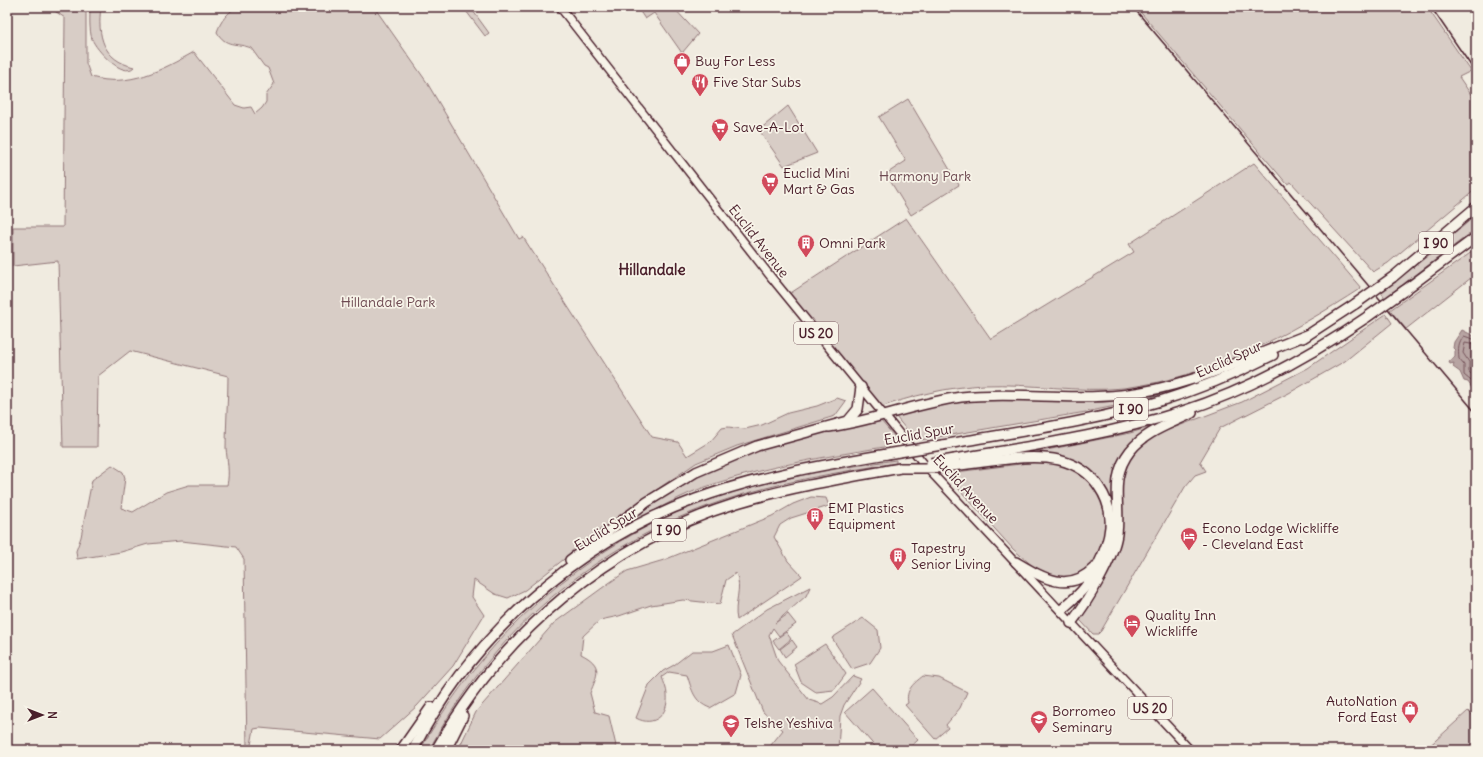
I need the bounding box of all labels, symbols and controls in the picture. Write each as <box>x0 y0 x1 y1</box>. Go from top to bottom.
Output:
shop icon: Buy For Less <box>672 51 692 76</box>
place label: Buy For Less <box>695 52 775 70</box>
restaurant icon: Five Star Subs <box>690 72 710 97</box>
place label: Five Star Subs <box>713 73 801 91</box>
supermarket icon: Save-A-Lot <box>710 117 730 142</box>
place label: Save-A-Lot <box>733 118 804 136</box>
place label: Euclid Mini Mart & Gas <box>783 164 855 198</box>
park label: Harmony Park <box>879 167 971 185</box>
supermarket icon: Euclid Mini Mart & Gas <box>760 171 780 196</box>
street label: Euclid Avenue <box>725 201 793 281</box>
road number: I 90 <box>1419 232 1453 254</box>
building icon: Omni Park <box>796 233 816 258</box>
place label: Omni Park <box>819 234 886 252</box>
district label: Hillandale <box>619 260 685 279</box>
park label: Hillandale Park <box>341 293 435 311</box>
road number: US 20 <box>794 322 838 344</box>
street label: Euclid Spur <box>1193 336 1265 382</box>
road number: I 90 <box>1114 398 1148 420</box>
street label: Euclid Spur <box>883 419 956 449</box>
street label: Euclid Avenue <box>929 451 1003 527</box>
place label: EMI Plastics Equipment <box>828 499 904 533</box>
street label: Euclid Spur <box>571 503 641 555</box>
building icon: EMI Plastics Equipment <box>805 506 825 531</box>
road number: I 90 <box>652 519 686 541</box>
place label: Econo Lodge Wickliffe - Cleveland East <box>1202 519 1339 553</box>
hotel icon: Econo Lodge Wickliffe - Cleveland East <box>1179 526 1199 551</box>
place label: Tapestry Senior Living <box>911 539 991 573</box>
building icon: Tapestry Senior Living <box>888 546 908 571</box>
place label: Quality Inn Wickliffe <box>1145 606 1216 640</box>
hotel icon: Quality Inn Wickliffe <box>1122 613 1142 638</box>
place label: AutoNation Ford East <box>1326 692 1397 726</box>
north arrow <box>22 695 62 735</box>
road number: US 20 <box>1128 697 1172 719</box>
shop icon: AutoNation Ford East <box>1400 699 1420 724</box>
place label: Borromeo Seminary <box>1052 702 1116 736</box>
school or university icon: Borromeo Seminary <box>1029 709 1049 734</box>
text: N <box>45 711 59 719</box>
school or university icon: Telshe Yeshiva <box>721 713 741 738</box>
place label: Telshe Yeshiva <box>744 714 833 732</box>

